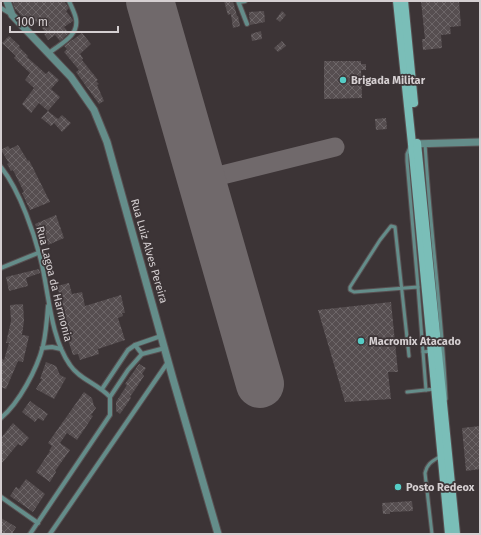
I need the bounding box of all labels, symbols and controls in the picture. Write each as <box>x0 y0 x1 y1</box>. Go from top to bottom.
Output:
scale bar <box>10 8 118 34</box>
text: 100 m <box>16 15 48 29</box>
place label: Brigada Militar <box>351 74 426 87</box>
marker: Brigada Militar <box>338 75 348 85</box>
street label: Rua Luiz Alves Pereira <box>128 197 170 305</box>
street label: Rua Lagoa da Harmonia <box>33 225 75 343</box>
place label: Macromix Atacado <box>369 335 462 348</box>
marker: Macromix Atacado <box>356 336 366 346</box>
place label: Posto Redeox <box>406 481 475 494</box>
marker: Posto Redeox <box>393 482 403 492</box>

